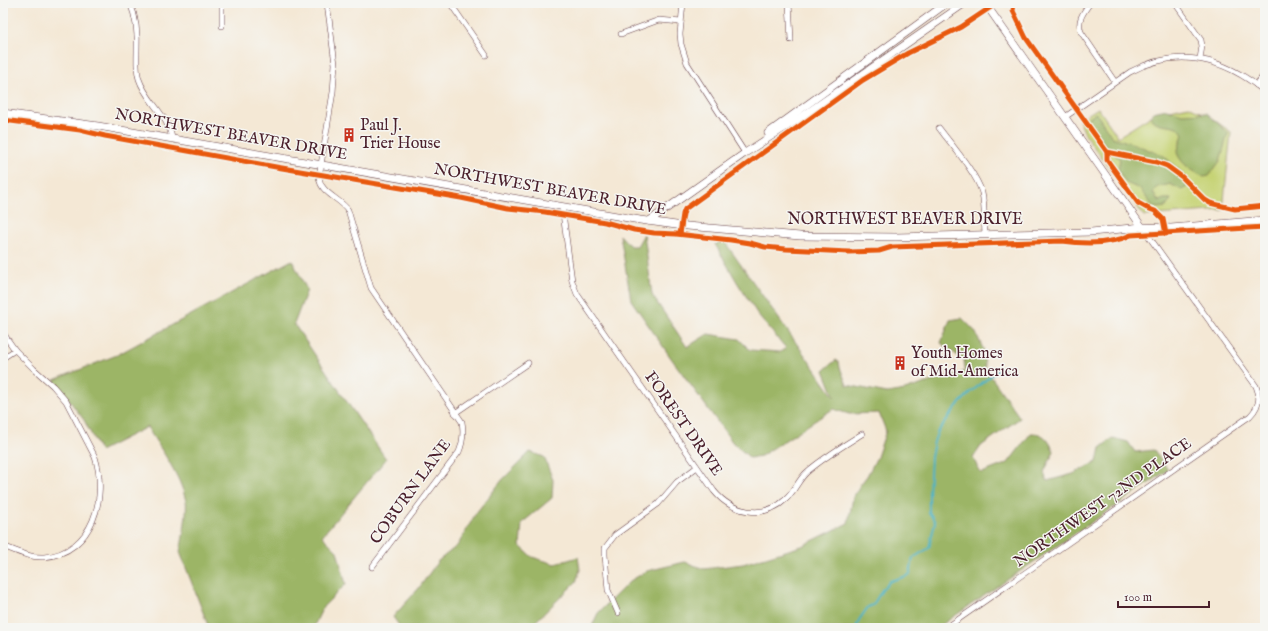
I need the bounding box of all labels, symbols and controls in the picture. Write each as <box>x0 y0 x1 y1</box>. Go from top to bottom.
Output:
street label: NORTHWEST BEAVER DRIVE <box>113 105 349 165</box>
place label: Paul J. Trier House <box>360 116 441 154</box>
building icon: Paul J. Trier House <box>341 127 357 143</box>
street label: NORTHWEST BEAVER DRIVE <box>432 160 668 220</box>
street label: NORTHWEST BEAVER DRIVE <box>787 210 1023 230</box>
place label: Youth Homes of Mid-America <box>911 344 1019 382</box>
building icon: Youth Homes of Mid-America <box>892 355 908 371</box>
street label: FOREST DRIVE <box>640 368 726 480</box>
street label: NORTHWEST 72ND PLACE <box>1010 434 1196 572</box>
street label: COBURN LANE <box>366 436 456 548</box>
scale bar <box>1118 583 1209 609</box>
text: 100 m <box>1124 590 1152 605</box>

